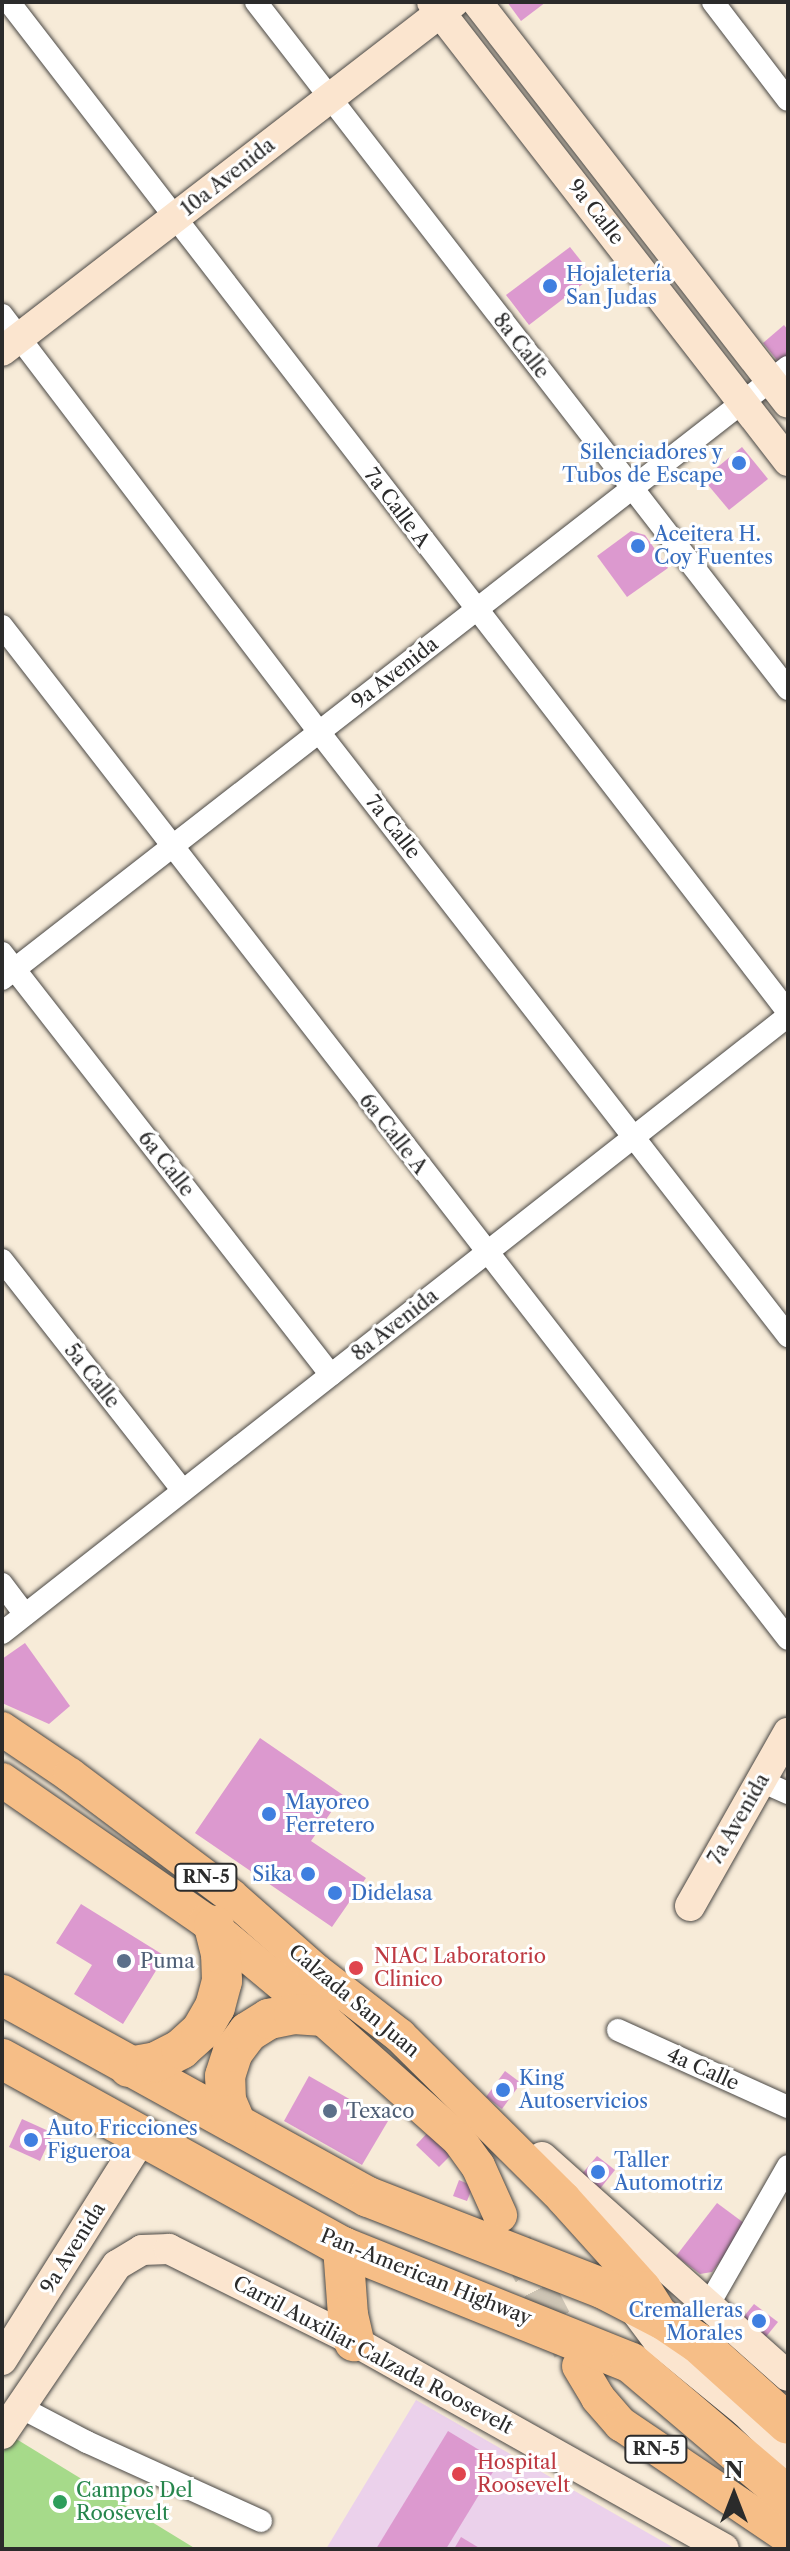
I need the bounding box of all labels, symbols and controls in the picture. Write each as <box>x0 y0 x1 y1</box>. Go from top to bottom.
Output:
street label: 10a Avenida <box>176 133 280 221</box>
street label: 9a Calle <box>563 174 629 250</box>
place label: Hojaletería San Judas <box>566 262 672 309</box>
marker: Hojaletería San Judas <box>541 277 559 295</box>
street label: 8a Calle <box>488 308 554 384</box>
place label: Silenciadores y Tubos de Escape <box>562 440 723 487</box>
marker: Silenciadores y Tubos de Escape <box>730 454 748 472</box>
street label: 7a Calle A <box>359 463 435 553</box>
place label: Aceitera H. Coy Fuentes <box>654 522 774 569</box>
marker: Aceitera H. Coy Fuentes <box>629 537 647 555</box>
street label: 9a Avenida <box>347 632 443 714</box>
street label: 7a Calle <box>361 790 425 864</box>
street label: 6a Calle A <box>354 1088 432 1180</box>
street label: 6a Calle <box>133 1126 199 1202</box>
street label: 8a Avenida <box>347 1283 443 1367</box>
street label: 5a Calle <box>59 1339 125 1413</box>
street label: 7a Avenida <box>703 1769 775 1869</box>
place label: Mayoreo Ferretero <box>285 1790 375 1837</box>
marker: Mayoreo Ferretero <box>260 1805 278 1823</box>
place label: Sika <box>252 1862 292 1886</box>
road number: RN-5 <box>174 1863 238 1891</box>
marker: Sika <box>299 1865 317 1883</box>
place label: Didelasa <box>351 1881 432 1905</box>
marker: Didelasa <box>326 1884 344 1902</box>
street label: Calzada San Juan <box>284 1939 424 2063</box>
place label: NIAC Laboratorio Clinico <box>374 1944 546 1991</box>
place label: Puma <box>140 1949 195 1973</box>
marker: Puma <box>115 1952 133 1970</box>
marker: NIAC Laboratorio Clinico <box>345 1957 367 1979</box>
street label: 4a Calle <box>663 2042 743 2096</box>
place label: King Autoservicios <box>519 2066 648 2113</box>
marker: King Autoservicios <box>494 2081 512 2099</box>
place label: Texaco <box>346 2099 414 2123</box>
marker: Texaco <box>321 2102 339 2120</box>
place label: Auto Fricciones Figueroa <box>47 2116 198 2163</box>
marker: Auto Fricciones Figueroa <box>22 2131 40 2149</box>
place label: Taller Automotriz <box>614 2148 723 2195</box>
marker: Taller Automotriz <box>589 2163 607 2181</box>
street label: 9a Avenida <box>35 2198 111 2298</box>
street label: Pan-American Highway <box>317 2224 535 2330</box>
street label: Carril Auxiliar Calzada Roosevelt <box>228 2270 518 2440</box>
place label: Cremalleras Morales <box>628 2298 743 2345</box>
marker: Cremalleras Morales <box>750 2312 768 2330</box>
road number: RN-5 <box>624 2435 688 2463</box>
place label: Hospital Roosevelt <box>477 2450 570 2497</box>
north arrow <box>694 2455 774 2535</box>
text: N <box>724 2457 744 2484</box>
marker: Hospital Roosevelt <box>448 2463 470 2485</box>
place label: Campos Del Roosevelt <box>76 2478 193 2525</box>
marker: Campos Del Roosevelt <box>51 2493 69 2511</box>

